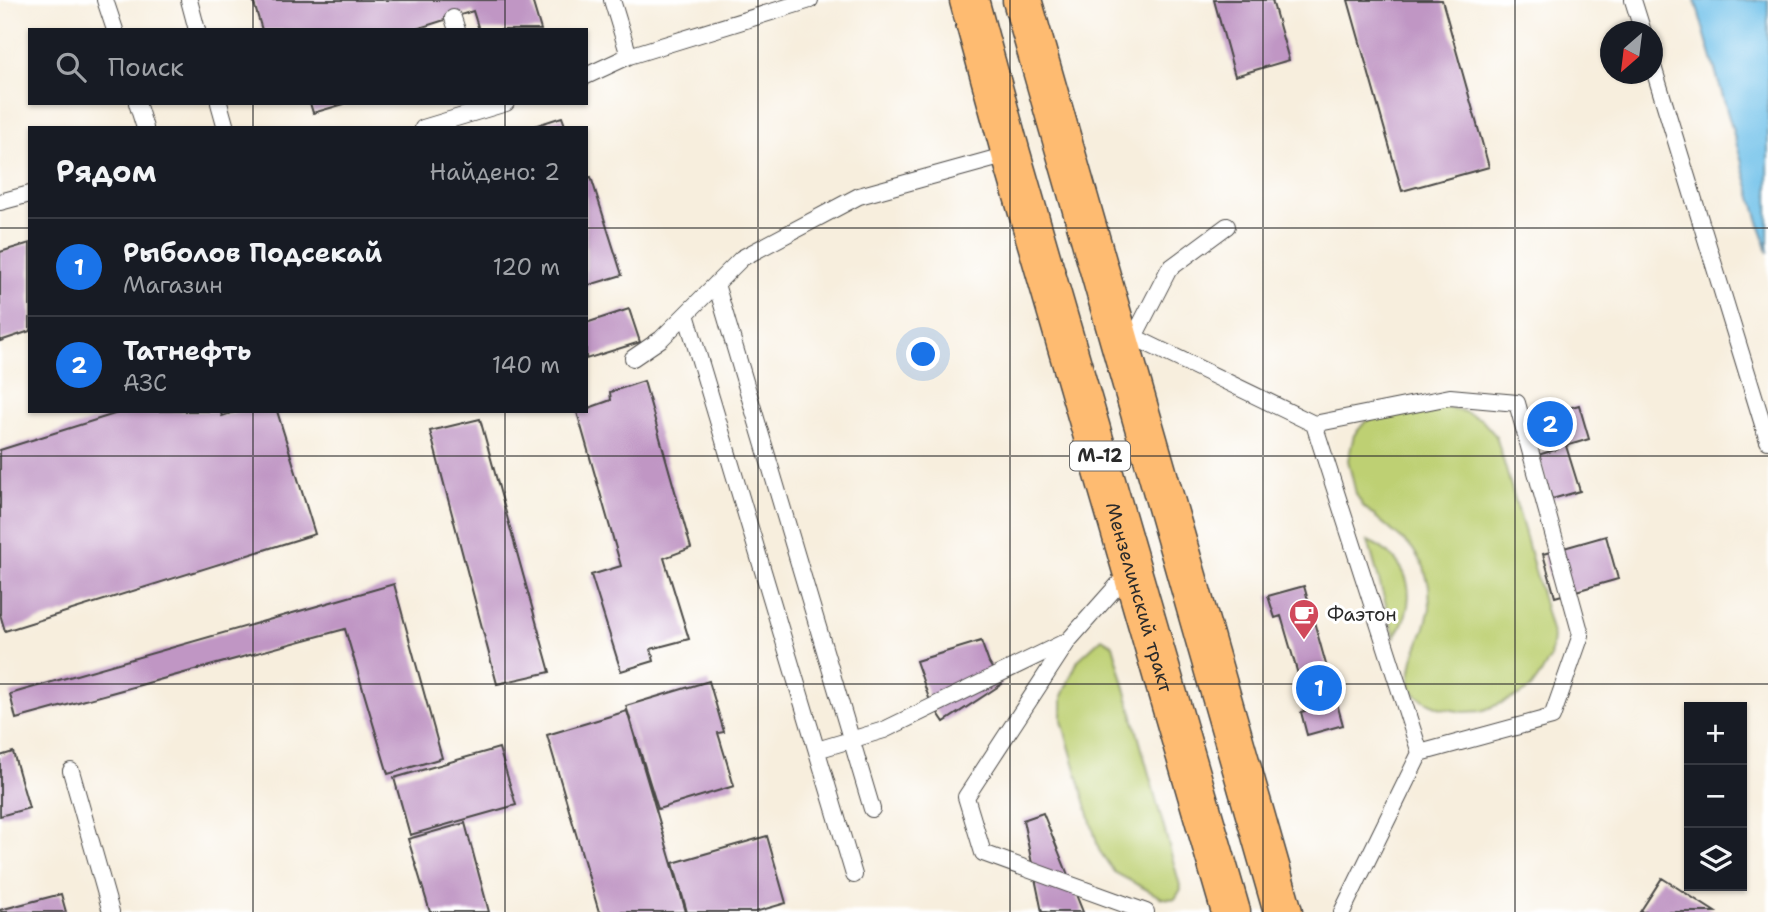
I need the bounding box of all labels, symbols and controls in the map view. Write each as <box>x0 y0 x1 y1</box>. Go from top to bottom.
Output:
north arrow <box>1600 21 1663 84</box>
search box <box>28 28 588 105</box>
icon: search <box>52 48 90 86</box>
text: Поиск <box>108 49 184 84</box>
text: Рядом <box>56 151 156 192</box>
text: Найдено: 2 <box>430 157 560 187</box>
text: Рыболов Подсекай <box>123 235 382 270</box>
text: 1 <box>74 252 84 282</box>
text: 120 m <box>492 252 560 282</box>
text: Магазин <box>123 270 223 300</box>
text: Татнефть <box>123 333 251 368</box>
your location <box>906 337 940 371</box>
text: 2 <box>71 350 87 380</box>
text: 140 m <box>492 350 560 380</box>
text: АЗС <box>123 368 167 398</box>
pin: 2 <box>1527 398 1573 450</box>
road number: М-12 <box>1070 442 1130 470</box>
street label: Мензелинский тракт <box>1100 499 1179 696</box>
cafe icon: Фаэтон <box>1287 597 1321 641</box>
place label: Фаэтон <box>1327 602 1397 627</box>
pin: 1 <box>1296 662 1342 714</box>
map controls <box>1684 702 1747 891</box>
button: + <box>1684 702 1747 765</box>
button: − <box>1684 765 1747 828</box>
button: layers <box>1684 828 1747 891</box>

